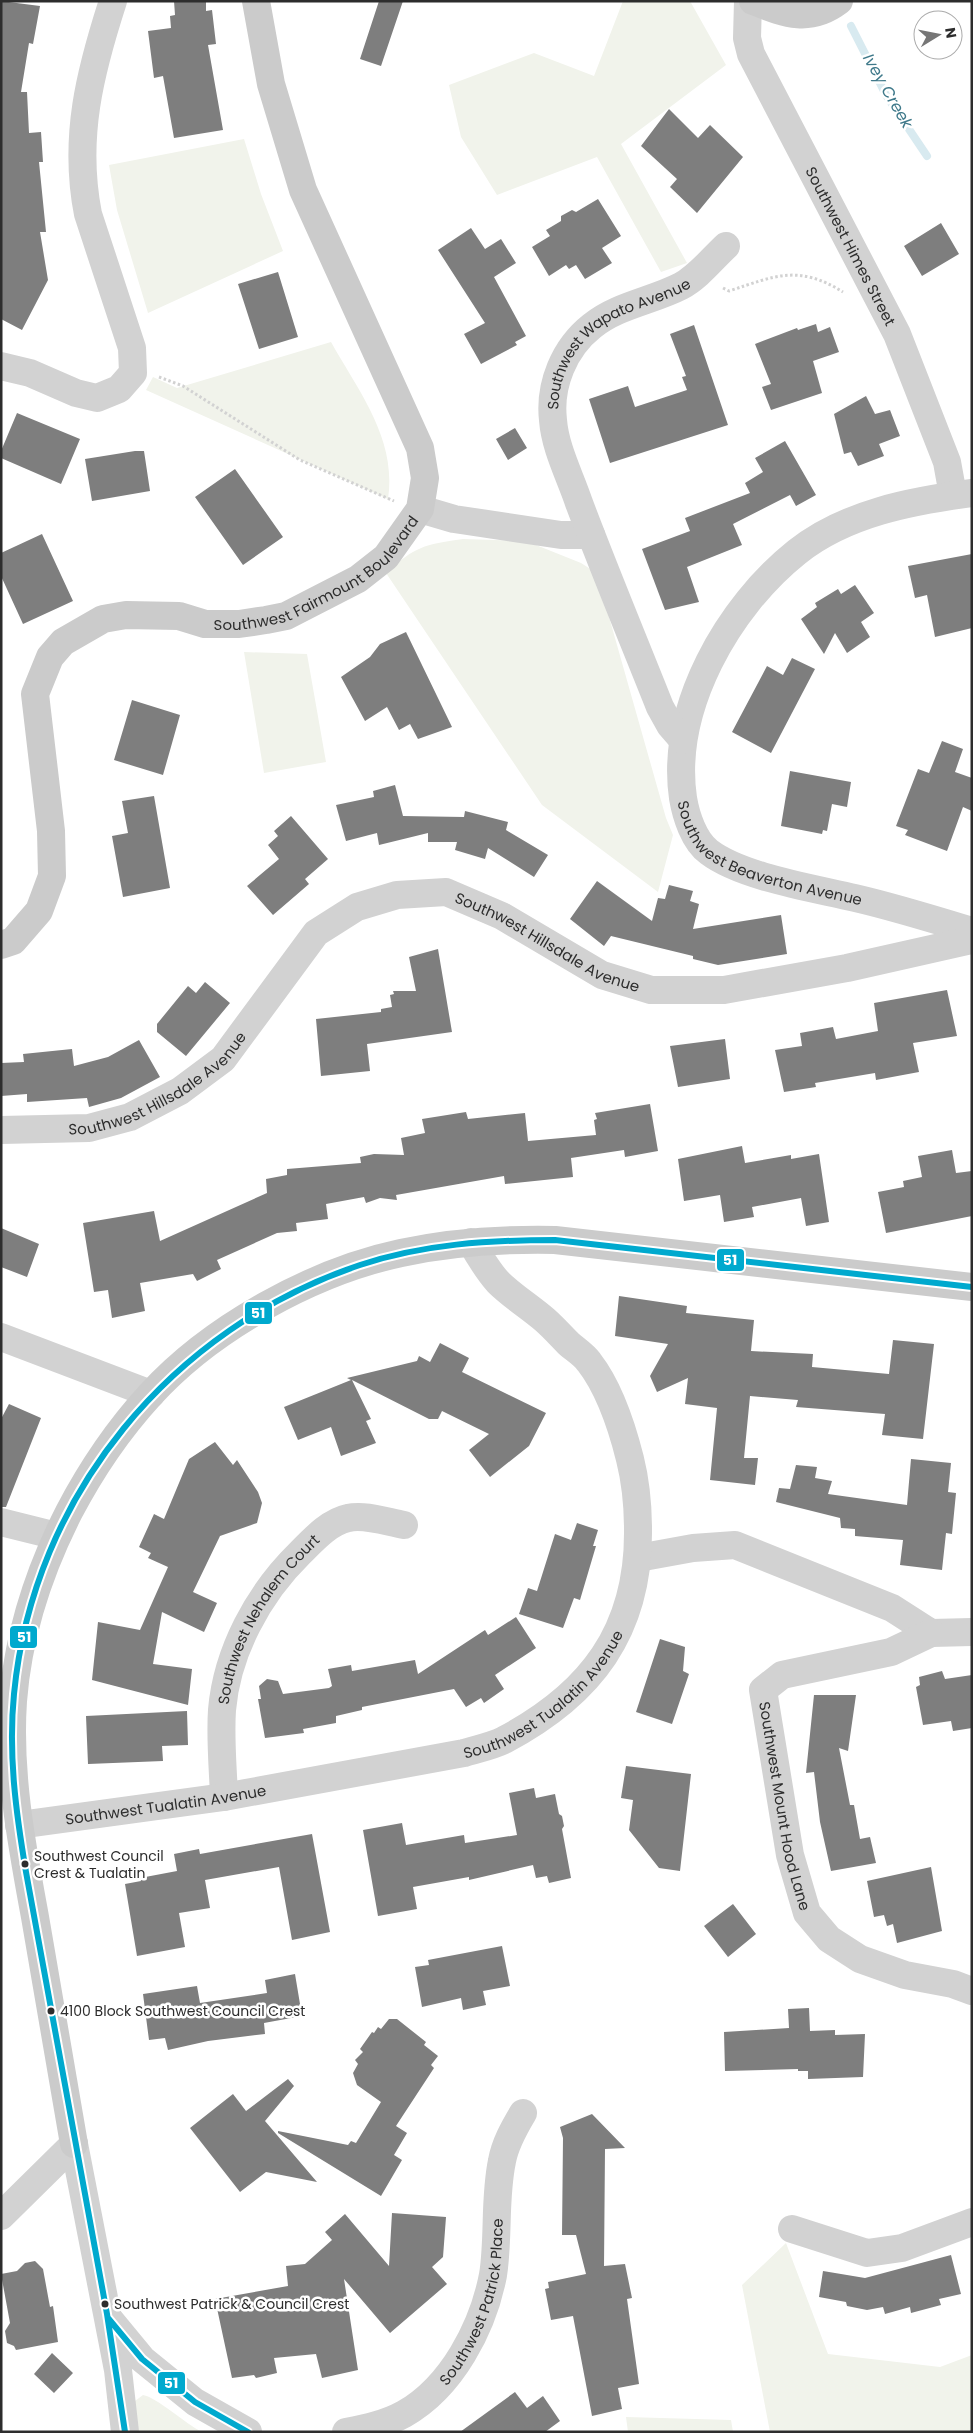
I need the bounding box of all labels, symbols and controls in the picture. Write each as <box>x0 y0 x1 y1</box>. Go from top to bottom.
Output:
north arrow <box>913 10 963 60</box>
text: N <box>940 26 962 40</box>
water label: Ivey Creek <box>857 49 919 133</box>
street label: Southwest Himes Street <box>801 163 901 329</box>
street label: Southwest Wapato Avenue <box>542 272 694 410</box>
street label: Southwest Fairmount Boulevard <box>214 511 423 635</box>
street label: Southwest Beaverton Avenue <box>673 799 864 910</box>
street label: Southwest Hillsdale Avenue <box>452 887 642 996</box>
street label: Southwest Hillsdale Avenue <box>68 1027 251 1139</box>
line badge: 51 <box>716 1248 745 1272</box>
text: 51 <box>723 1250 737 1270</box>
line badge: 51 <box>244 1301 273 1325</box>
text: 51 <box>251 1303 265 1323</box>
street label: Southwest Nehalem Court <box>212 1529 324 1706</box>
line badge: 51 <box>9 1625 38 1649</box>
street label: Southwest Tualatin Avenue <box>461 1626 627 1763</box>
text: 51 <box>17 1627 31 1647</box>
street label: Southwest Mount Hood Lane <box>755 1700 816 1913</box>
street label: Southwest Tualatin Avenue <box>64 1779 268 1829</box>
place label: Southwest Council Crest & Tualatin <box>34 1846 164 1883</box>
marker: Southwest Council Crest & Tualatin <box>20 1859 30 1869</box>
place label: 4100 Block Southwest Council Crest <box>60 2001 305 2021</box>
marker: 4100 Block Southwest Council Crest <box>46 2006 56 2016</box>
street label: Southwest Patrick Place <box>434 2218 507 2389</box>
place label: Southwest Patrick & Council Crest <box>114 2294 349 2314</box>
marker: Southwest Patrick & Council Crest <box>100 2299 110 2309</box>
line badge: 51 <box>157 2371 186 2395</box>
text: 51 <box>164 2373 178 2393</box>

